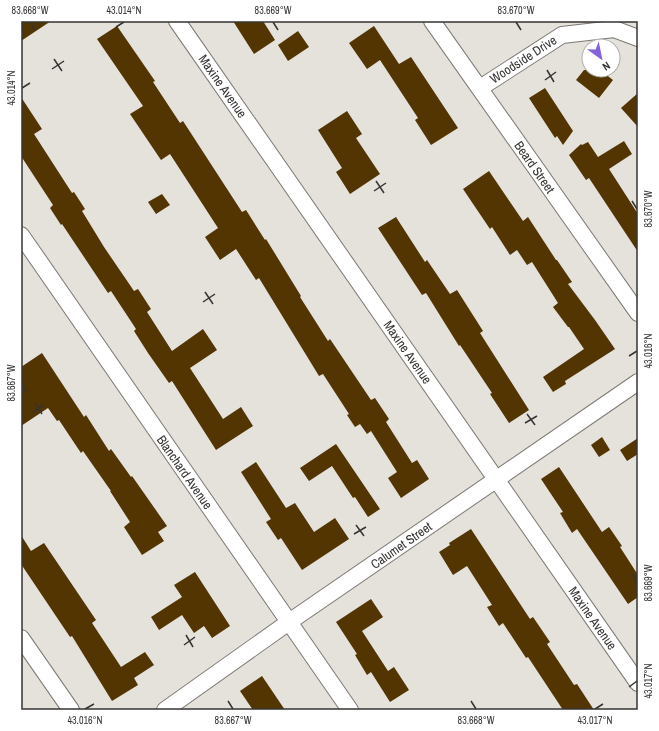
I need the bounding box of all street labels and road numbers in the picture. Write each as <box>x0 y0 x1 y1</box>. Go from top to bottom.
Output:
street label: Woodside Drive <box>487 31 560 87</box>
street label: Maxine Avenue <box>195 51 251 121</box>
street label: Beard Street <box>510 138 559 197</box>
street label: Maxine Avenue <box>380 317 436 387</box>
street label: Blanchard Avenue <box>153 432 216 513</box>
street label: Calumet Street <box>367 518 435 573</box>
street label: Maxine Avenue <box>565 583 621 653</box>

